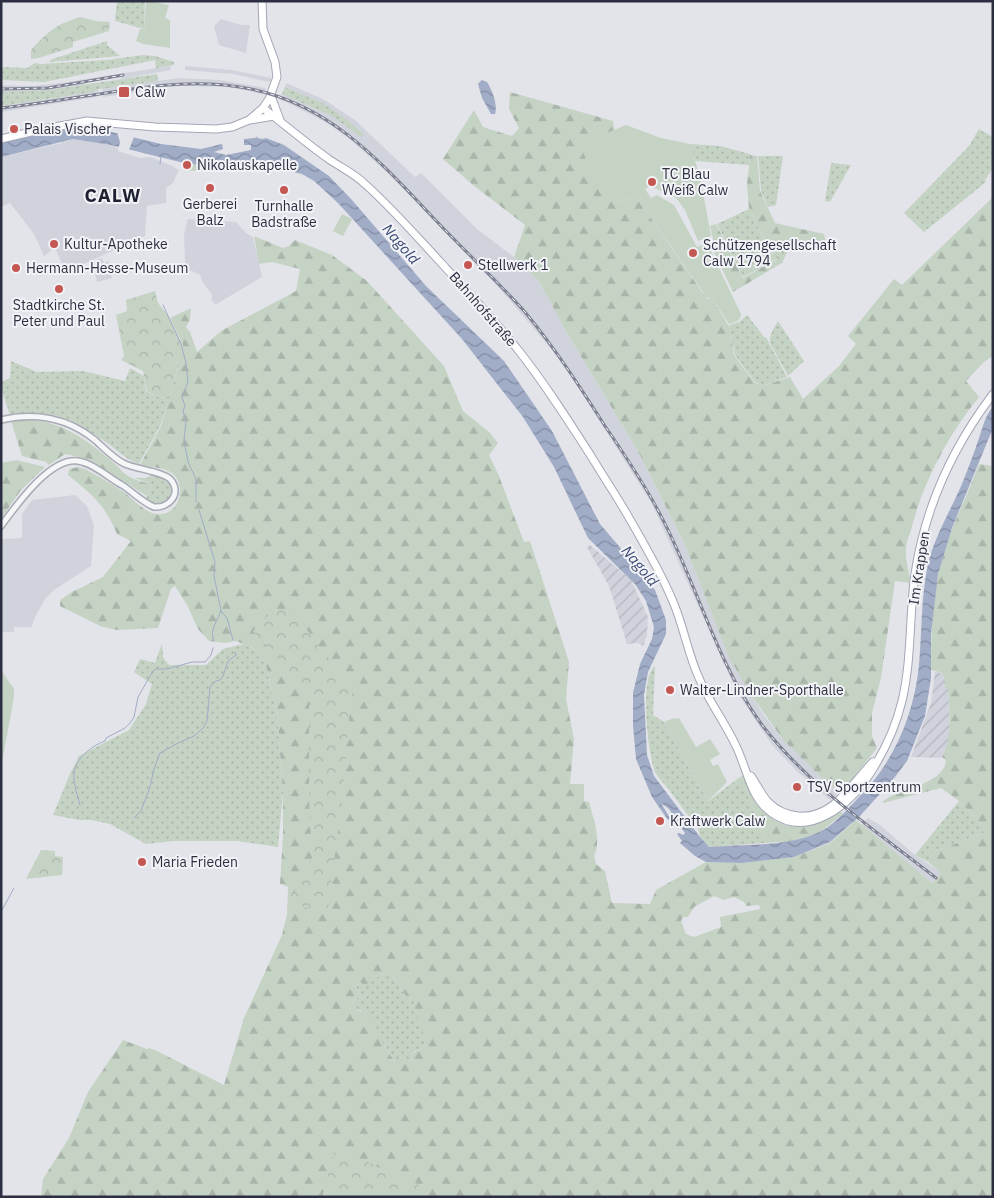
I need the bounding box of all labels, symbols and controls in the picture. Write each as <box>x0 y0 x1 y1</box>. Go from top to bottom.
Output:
place label: Calw <box>135 83 166 101</box>
marker: Calw <box>117 85 131 99</box>
place label: Palais Vischer <box>24 120 111 138</box>
marker: Palais Vischer <box>8 123 20 135</box>
place label: Nikolauskapelle <box>197 156 298 174</box>
marker: Nikolauskapelle <box>181 159 193 171</box>
place label: TC Blau Weiß Calw <box>662 165 729 199</box>
marker: TC Blau Weiß Calw <box>646 176 658 188</box>
marker: Gerberei Balz <box>204 182 216 194</box>
district label: CALW <box>84 183 142 207</box>
marker: Turnhalle Badstraße <box>278 184 290 196</box>
place label: Gerberei Balz <box>183 195 237 229</box>
place label: Turnhalle Badstraße <box>251 197 317 231</box>
water label: Nagold <box>379 219 424 268</box>
place label: Kultur-Apotheke <box>64 235 168 253</box>
place label: Schützengesellschaft Calw 1794 <box>703 236 837 270</box>
marker: Kultur-Apotheke <box>48 238 60 250</box>
marker: Schützengesellschaft Calw 1794 <box>687 247 699 259</box>
place label: Stellwerk 1 <box>478 256 549 274</box>
place label: Hermann-Hesse-Museum <box>26 259 188 277</box>
marker: Stellwerk 1 <box>462 259 474 271</box>
marker: Hermann-Hesse-Museum <box>10 262 22 274</box>
street label: Bahnhofstraße <box>446 268 521 350</box>
marker: Stadtkirche St. Peter und Paul <box>53 283 65 295</box>
place label: Stadtkirche St. Peter und Paul <box>13 296 105 330</box>
street label: Im Krappen <box>904 530 934 606</box>
water label: Nagold <box>618 541 663 590</box>
place label: Walter-Lindner-Sporthalle <box>680 681 844 699</box>
marker: Walter-Lindner-Sporthalle <box>664 684 676 696</box>
place label: TSV Sportzentrum <box>807 778 921 796</box>
marker: TSV Sportzentrum <box>791 781 803 793</box>
place label: Kraftwerk Calw <box>670 812 766 830</box>
marker: Kraftwerk Calw <box>654 815 666 827</box>
place label: Maria Frieden <box>152 853 238 871</box>
marker: Maria Frieden <box>136 856 148 868</box>

